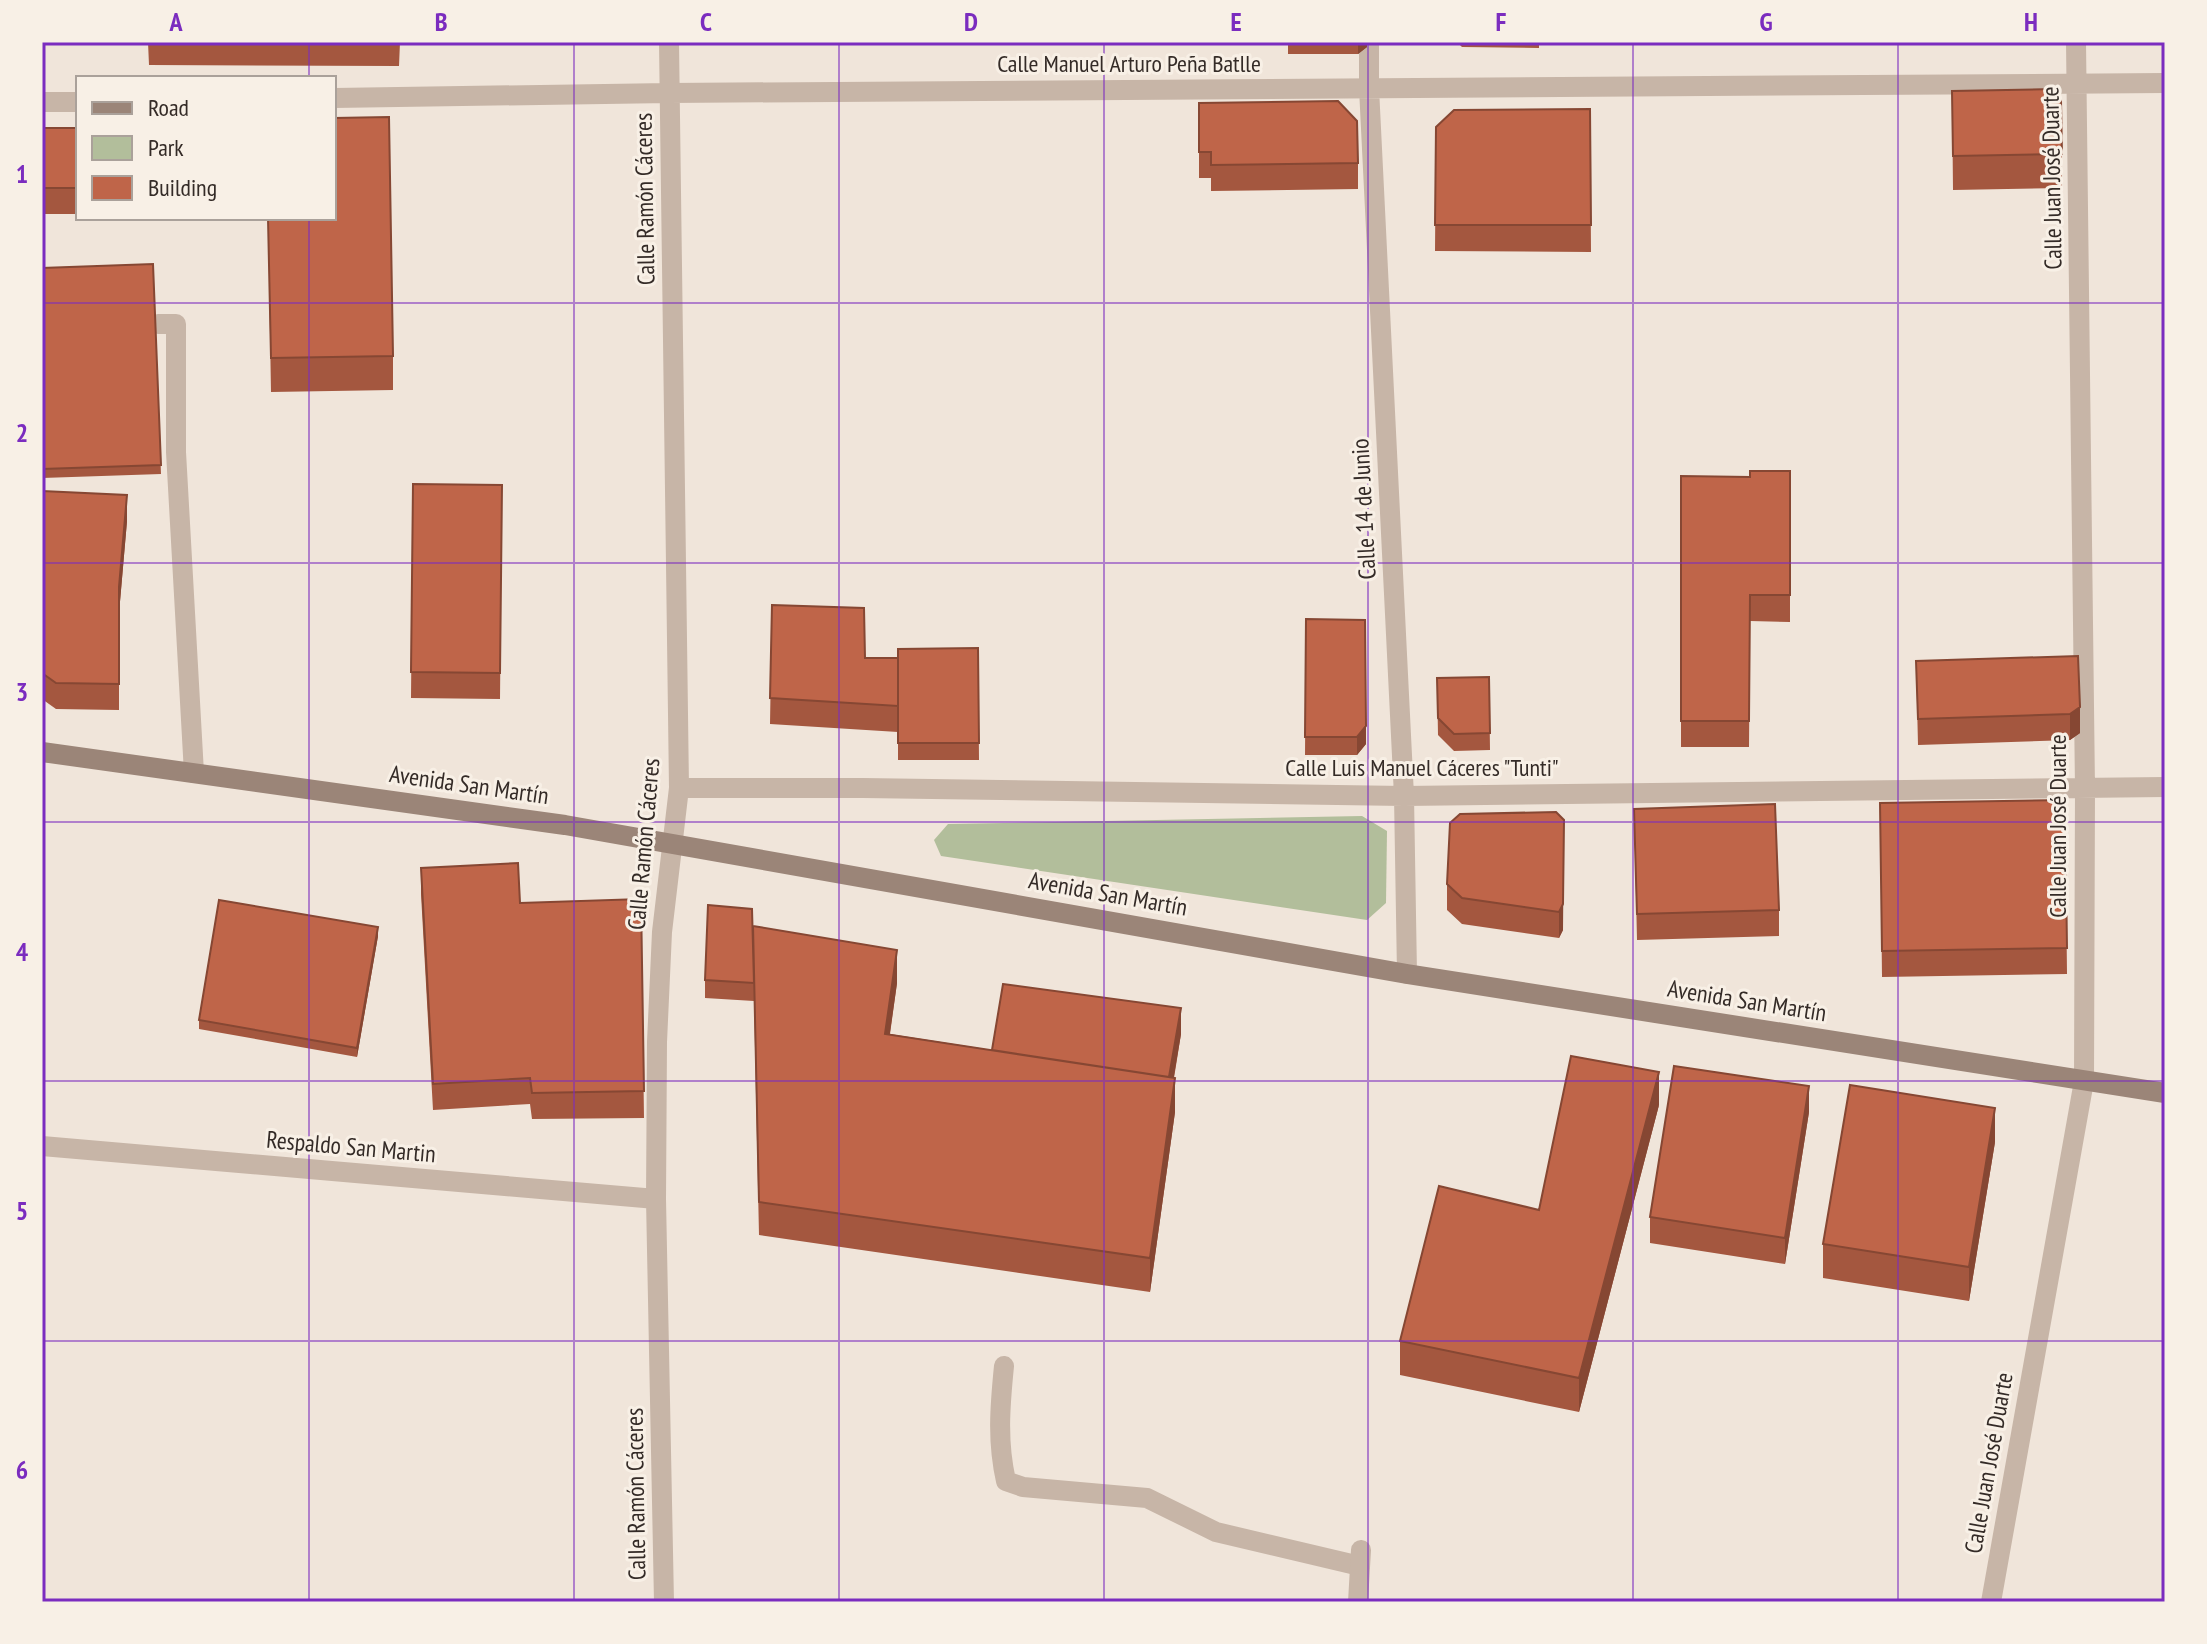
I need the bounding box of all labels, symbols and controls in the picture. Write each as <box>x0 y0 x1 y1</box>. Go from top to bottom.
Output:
text: A <box>168 5 183 38</box>
text: B <box>435 5 448 38</box>
text: C <box>700 5 712 38</box>
text: D <box>964 5 978 38</box>
text: E <box>1230 5 1242 38</box>
text: F <box>1496 5 1507 38</box>
text: G <box>1759 5 1773 38</box>
text: H <box>2024 5 2038 38</box>
street label: Calle Manuel Arturo Peña Batlle <box>997 48 1261 79</box>
legend <box>76 76 336 220</box>
street label: Calle Juan José Duarte <box>2034 86 2069 270</box>
text: Road <box>148 92 189 123</box>
street label: Calle Ramón Cáceres <box>627 113 662 285</box>
text: Park <box>148 132 184 163</box>
text: 1 <box>16 157 28 190</box>
text: Building <box>148 172 217 203</box>
text: 2 <box>16 416 28 449</box>
street label: Calle 14 de Junio <box>1344 438 1383 580</box>
text: 3 <box>16 675 28 708</box>
street label: Calle Juan José Duarte <box>2042 734 2073 918</box>
street label: Calle Luis Manuel Cáceres "Tunti" <box>1285 752 1559 783</box>
street label: Calle Ramón Cáceres <box>621 757 666 931</box>
street label: Avenida San Martín <box>387 758 551 811</box>
street label: Avenida San Martín <box>1026 864 1190 923</box>
text: 4 <box>16 935 29 968</box>
street label: Avenida San Martín <box>1665 973 1829 1028</box>
street label: Respaldo San Martin <box>265 1124 437 1169</box>
text: 5 <box>16 1194 28 1227</box>
street label: Calle Juan José Duarte <box>1957 1370 2020 1556</box>
street label: Calle Ramón Cáceres <box>618 1408 653 1580</box>
text: 6 <box>16 1453 28 1486</box>

